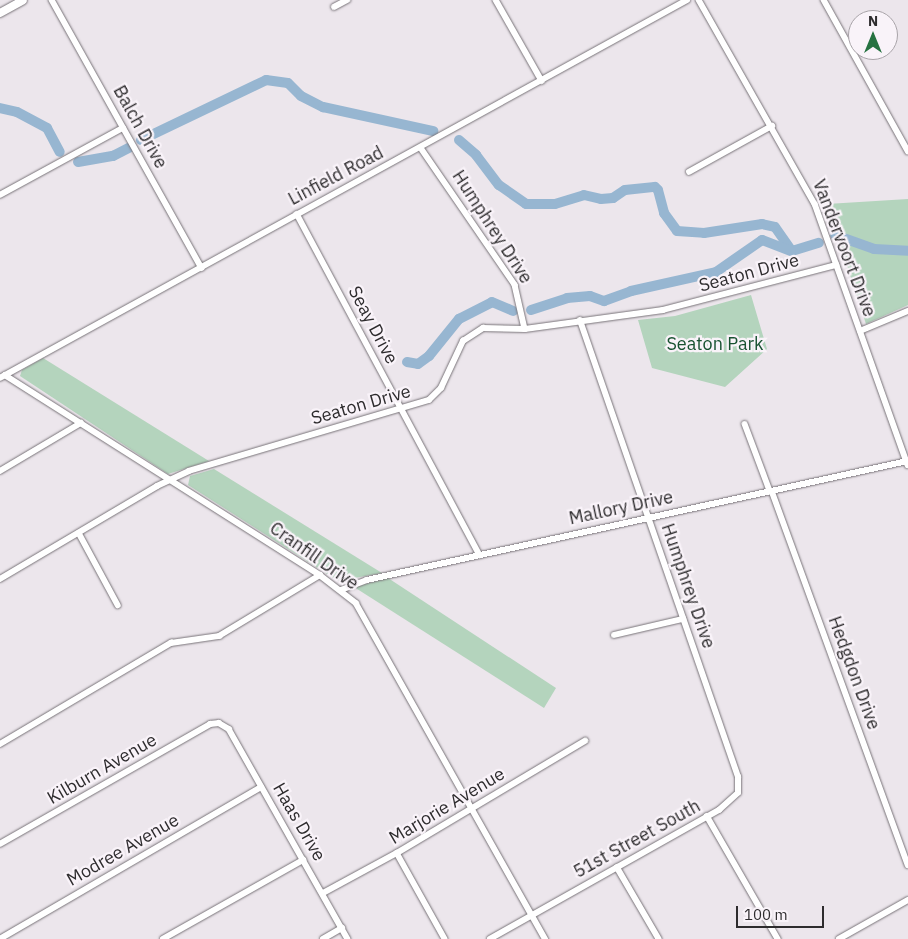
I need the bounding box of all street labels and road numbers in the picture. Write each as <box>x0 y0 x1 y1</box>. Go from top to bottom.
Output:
street label: Balch Drive <box>108 82 172 172</box>
street label: Linfield Road <box>285 142 387 210</box>
street label: Humphrey Drive <box>447 166 537 288</box>
street label: Vandervoort Drive <box>808 176 880 320</box>
street label: Seaton Drive <box>697 249 801 297</box>
street label: Seay Drive <box>344 282 402 368</box>
street label: Seaton Drive <box>309 380 413 430</box>
street label: Mallory Drive <box>567 486 675 530</box>
street label: Cranfill Drive <box>265 517 363 595</box>
street label: Humphrey Drive <box>657 521 719 651</box>
street label: Hedgdon Drive <box>823 613 885 733</box>
street label: Kilburn Avenue <box>43 729 161 809</box>
street label: Marjorie Avenue <box>385 763 509 849</box>
street label: Haas Drive <box>268 779 330 865</box>
street label: 51st Street South <box>570 795 704 883</box>
street label: Modree Avenue <box>63 809 183 891</box>

